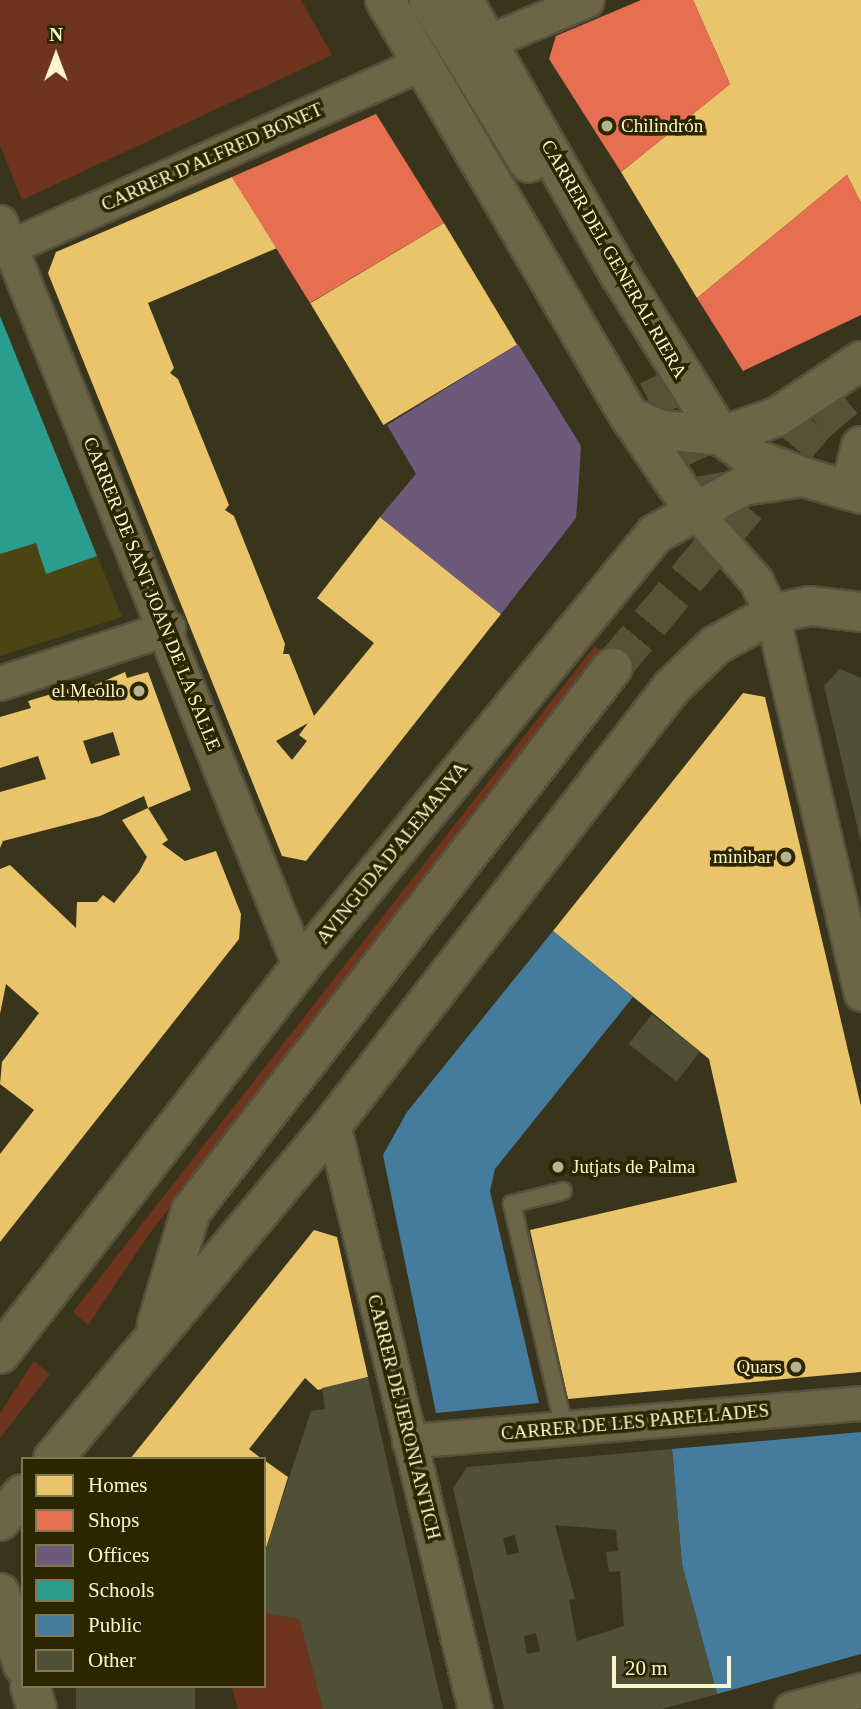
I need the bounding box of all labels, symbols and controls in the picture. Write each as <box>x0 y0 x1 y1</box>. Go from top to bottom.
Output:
north arrow <box>21 21 91 91</box>
text: N <box>49 24 63 45</box>
street label: CARRER D'ALFRED BONET <box>98 98 326 216</box>
place label: Chilindrón <box>621 115 703 137</box>
marker: Chilindrón <box>599 118 615 134</box>
street label: CARRER DEL GENERAL RIERA <box>536 135 692 383</box>
street label: CARRER DE SANT JOAN DE LA SALLE <box>78 433 226 755</box>
place label: el Meollo <box>52 680 125 702</box>
marker: el Meollo <box>131 683 147 699</box>
street label: AVINGUDA D'ALEMANYA <box>311 757 473 949</box>
place label: minibar <box>713 846 772 868</box>
marker: minibar <box>778 849 794 865</box>
place label: Jutjats de Palma <box>572 1156 695 1178</box>
marker: Jutjats de Palma <box>550 1159 566 1175</box>
street label: CARRER DE JERONI ANTICH <box>362 1292 446 1542</box>
place label: Quars <box>737 1356 782 1378</box>
marker: Quars <box>788 1359 804 1375</box>
street label: CARRER DE LES PARELLADES <box>500 1399 770 1445</box>
legend <box>21 1457 266 1688</box>
text: Homes <box>88 1473 148 1497</box>
text: Shops <box>88 1508 139 1532</box>
text: Offices <box>88 1543 149 1567</box>
text: Schools <box>88 1578 155 1602</box>
text: Public <box>88 1613 142 1637</box>
scale bar <box>616 1642 735 1686</box>
text: Other <box>88 1648 136 1672</box>
text: 20 m <box>625 1656 668 1680</box>

